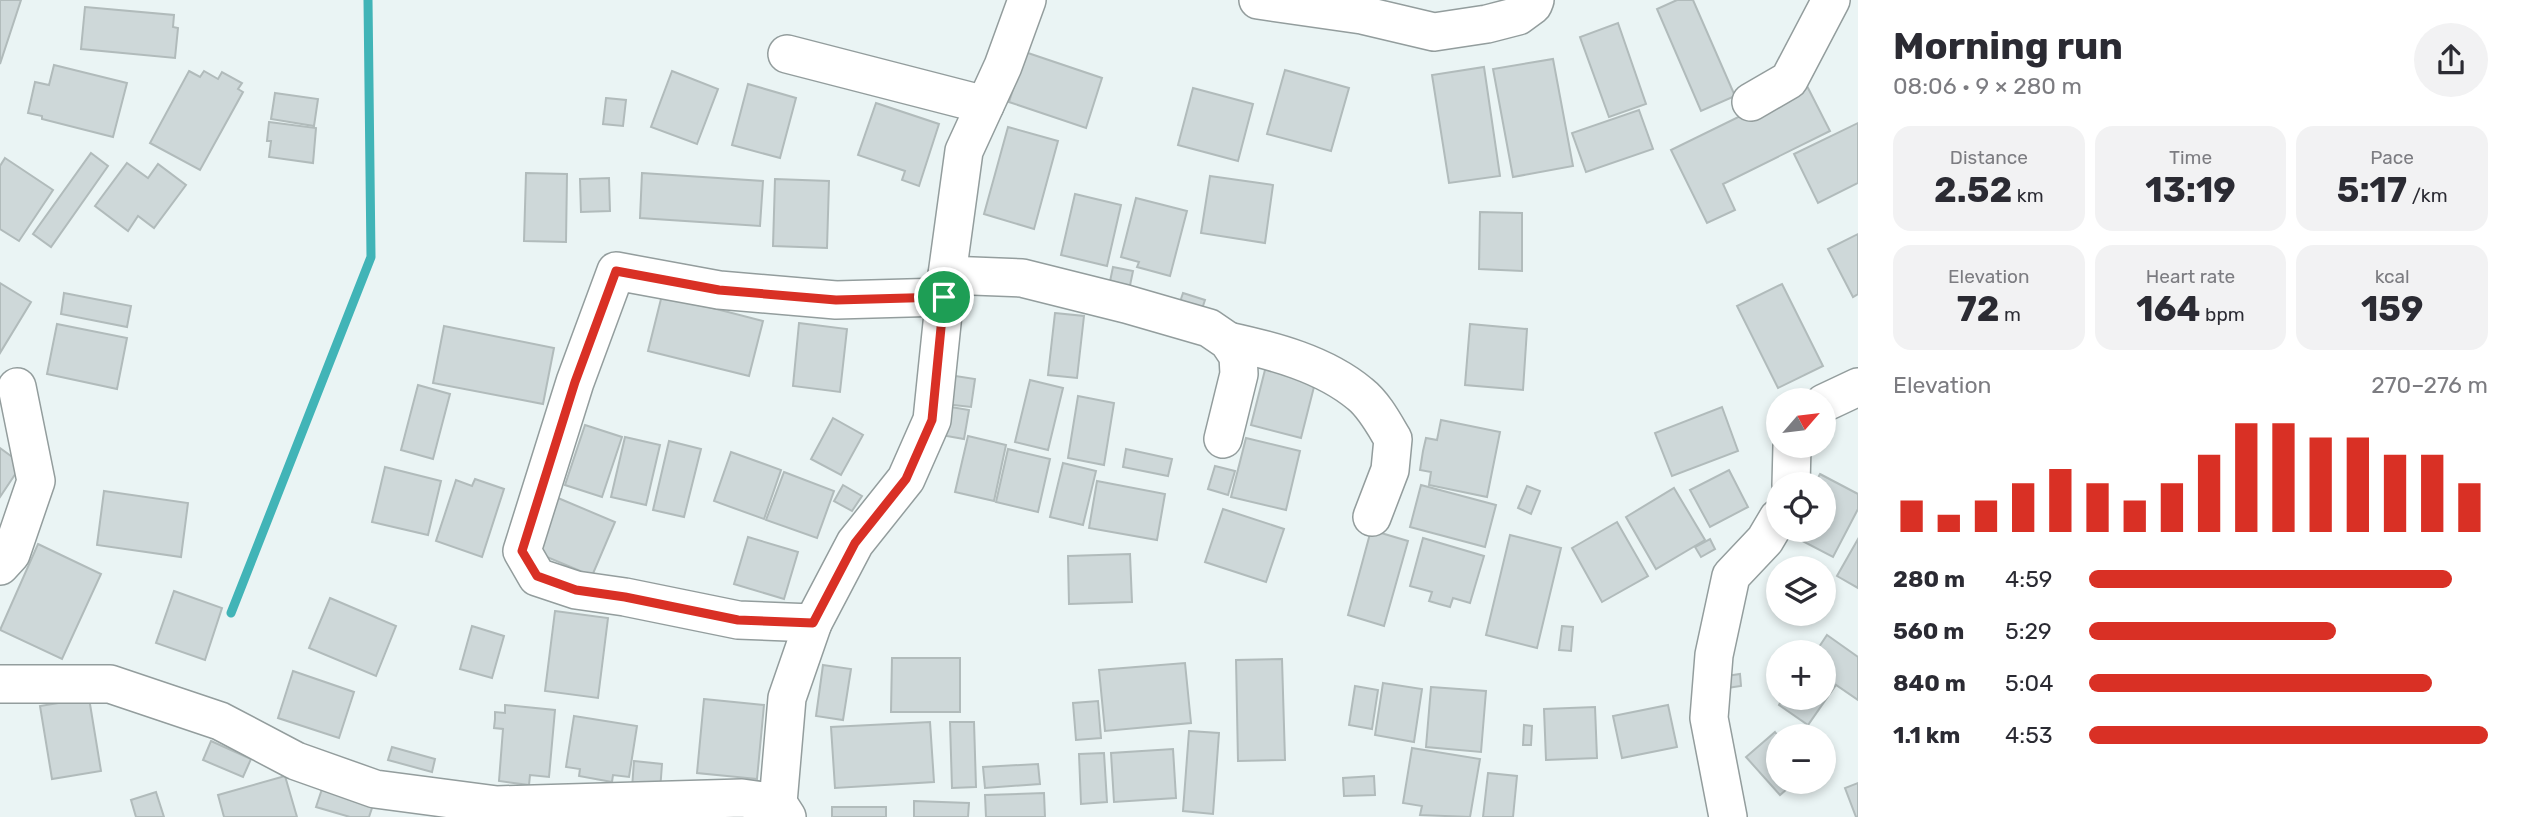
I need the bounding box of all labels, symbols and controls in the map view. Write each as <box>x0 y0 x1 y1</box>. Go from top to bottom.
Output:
text: Morning run <box>1893 23 2123 69</box>
button: share <box>2414 23 2488 97</box>
text: 08:06 · 9 × 280 m <box>1893 72 2082 100</box>
text: Distance <box>1950 146 2028 169</box>
text: Time <box>2169 146 2212 169</box>
text: Pace <box>2370 146 2414 169</box>
text: 2.52 <box>1934 169 2012 211</box>
text: 13:19 <box>2145 169 2236 211</box>
text: 5:17 <box>2337 169 2407 211</box>
text: km <box>2012 184 2044 207</box>
text: /km <box>2407 184 2448 207</box>
text: Elevation <box>1948 265 2030 288</box>
text: Heart rate <box>2146 265 2235 288</box>
text: kcal <box>2375 265 2410 288</box>
pin <box>914 267 974 327</box>
icon: arrive <box>925 278 963 316</box>
text: 72 <box>1957 288 1999 330</box>
text: 164 <box>2136 288 2200 330</box>
text: 159 <box>2361 288 2423 330</box>
text: m <box>1999 303 2021 326</box>
text: bpm <box>2200 303 2245 326</box>
text: Elevation <box>1893 371 1992 399</box>
text: 270–276 m <box>2371 371 2488 399</box>
north arrow <box>1766 388 1836 458</box>
map controls <box>1766 388 1836 794</box>
button: locate <box>1766 472 1836 542</box>
button: layers <box>1766 556 1836 626</box>
text: 280 m <box>1893 565 1965 593</box>
text: 4:59 <box>2005 565 2052 593</box>
text: 560 m <box>1893 617 1964 645</box>
text: 5:29 <box>2005 617 2052 645</box>
button: + <box>1766 640 1836 710</box>
text: 840 m <box>1893 669 1966 697</box>
text: 5:04 <box>2005 669 2053 697</box>
text: 1.1 km <box>1893 721 1960 749</box>
text: 4:53 <box>2005 721 2053 749</box>
button: − <box>1766 724 1836 794</box>

